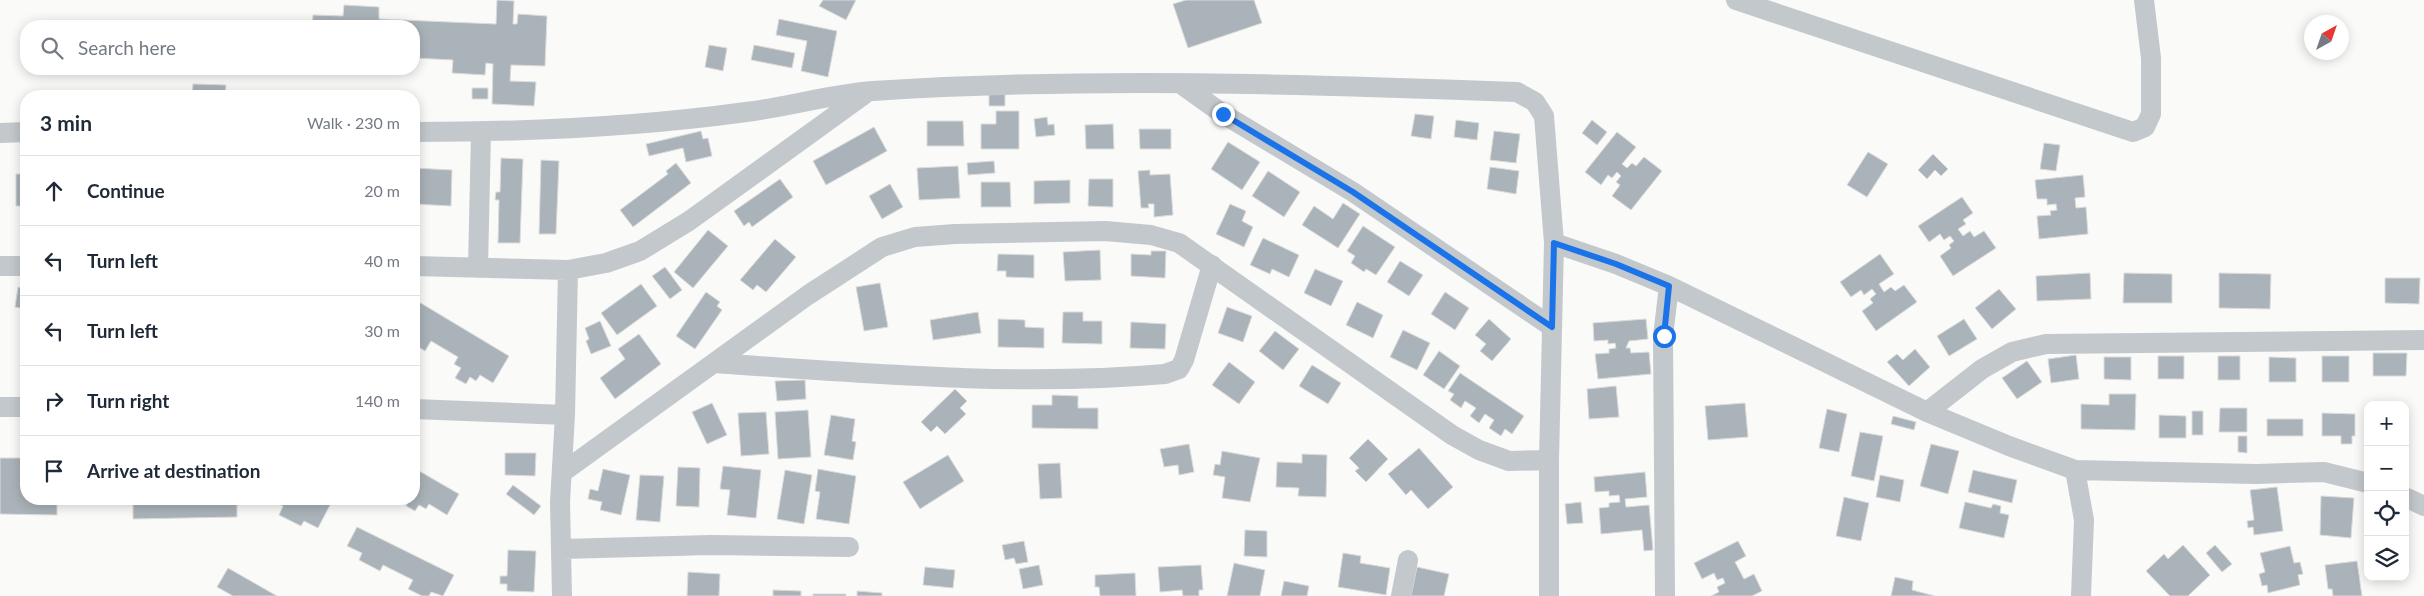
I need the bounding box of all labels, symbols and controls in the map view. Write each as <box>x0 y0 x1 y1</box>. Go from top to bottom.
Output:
north arrow <box>2304 15 2349 60</box>
search box <box>20 20 420 75</box>
icon: search <box>38 34 66 62</box>
text: Search here <box>78 36 176 59</box>
route end <box>1212 103 1235 126</box>
text: 3 min <box>40 110 92 135</box>
text: Walk · 230 m <box>307 113 400 132</box>
icon: ahead <box>40 177 68 205</box>
text: Continue <box>87 179 165 202</box>
text: 20 m <box>364 181 400 200</box>
icon: left <box>40 247 68 275</box>
text: Turn left <box>87 249 158 272</box>
text: 40 m <box>364 251 400 270</box>
icon: left <box>40 317 68 345</box>
text: Turn left <box>87 319 158 342</box>
text: 30 m <box>364 321 400 340</box>
route start <box>1653 325 1676 348</box>
icon: right <box>40 387 68 415</box>
text: Turn right <box>87 389 169 412</box>
text: 140 m <box>355 391 400 410</box>
map controls <box>2364 401 2409 581</box>
button: + <box>2364 401 2409 446</box>
button: − <box>2364 446 2409 491</box>
icon: arrive <box>40 457 68 485</box>
text: Arrive at destination <box>87 459 260 482</box>
button: locate <box>2364 491 2409 536</box>
button: layers <box>2364 536 2409 581</box>

